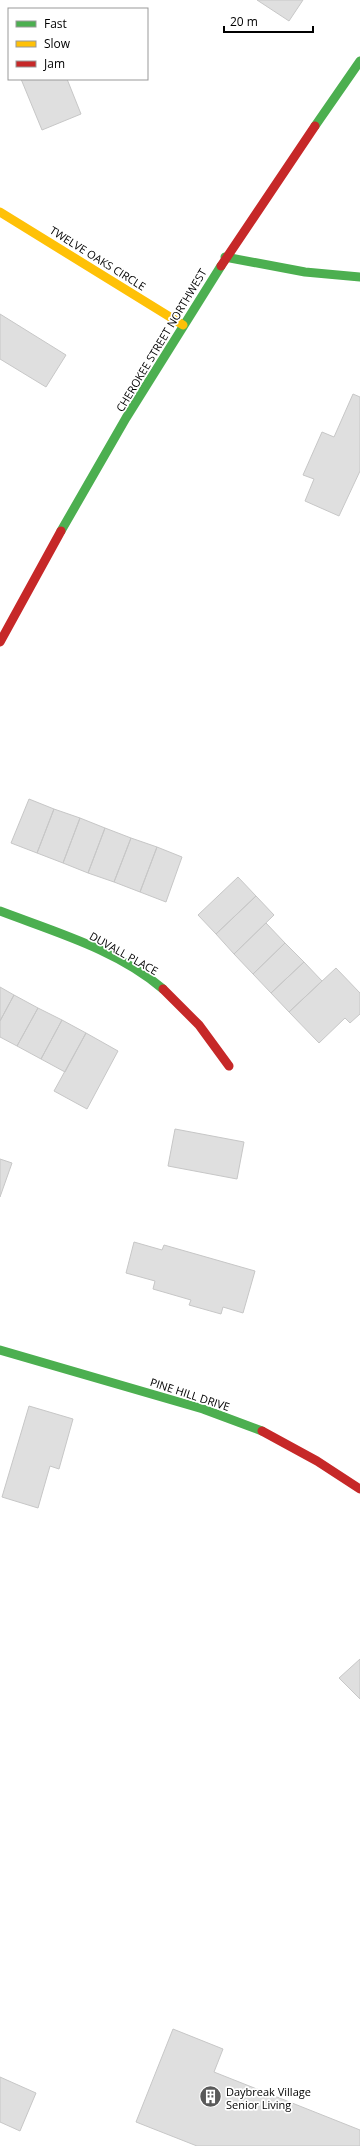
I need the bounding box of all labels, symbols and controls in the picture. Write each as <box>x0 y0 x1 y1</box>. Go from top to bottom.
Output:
legend <box>8 8 148 80</box>
scale bar <box>224 8 313 34</box>
text: 20 m <box>230 13 258 30</box>
text: Fast <box>44 15 67 32</box>
text: Slow <box>44 35 71 52</box>
text: Jam <box>43 55 65 72</box>
street label: TWELVE OAKS CIRCLE <box>47 222 149 294</box>
street label: CHEROKEE STREET NORTHWEST <box>112 266 210 414</box>
street label: DUVALL PLACE <box>87 928 161 978</box>
street label: PINE HILL DRIVE <box>148 1374 232 1414</box>
building icon: Daybreak Village Senior Living <box>198 2084 224 2110</box>
place label: Daybreak Village Senior Living <box>226 2084 311 2112</box>

